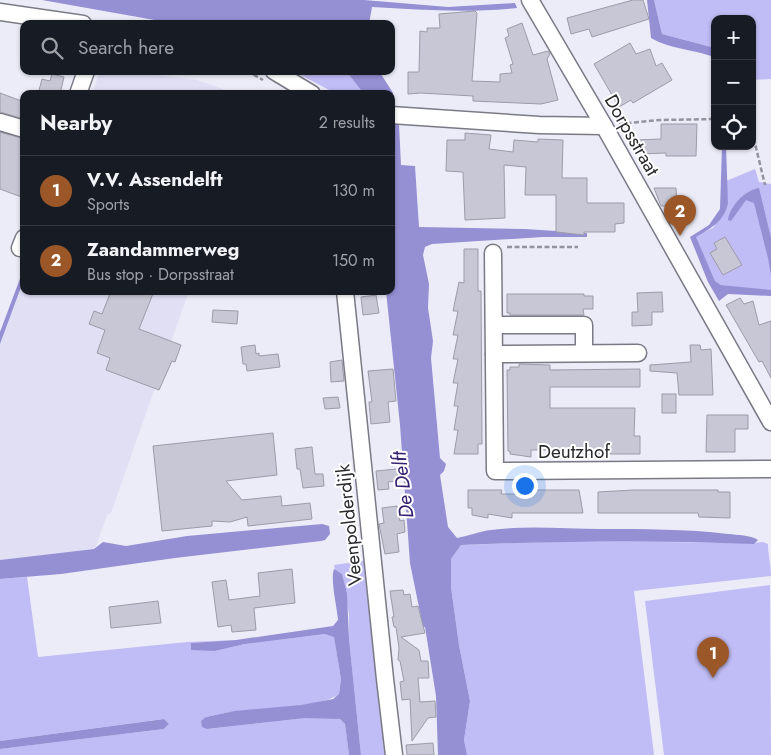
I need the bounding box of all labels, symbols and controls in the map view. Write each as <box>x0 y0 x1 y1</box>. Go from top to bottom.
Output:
map controls <box>711 15 756 150</box>
button: + <box>711 15 756 60</box>
search box <box>20 20 395 75</box>
icon: search <box>38 34 66 62</box>
text: Search here <box>78 34 174 61</box>
button: − <box>711 60 756 105</box>
street label: Dorpsstraat <box>598 89 666 181</box>
button: locate <box>711 105 756 150</box>
text: Nearby <box>40 108 112 138</box>
text: 2 results <box>319 111 375 134</box>
text: V.V. Assendelft <box>87 166 223 193</box>
text: 1 <box>52 179 60 202</box>
text: 130 m <box>332 179 375 202</box>
text: Sports <box>87 193 129 216</box>
pin: 2 <box>664 195 696 236</box>
text: Zaandammerweg <box>87 236 239 263</box>
text: 2 <box>51 249 61 272</box>
text: 150 m <box>332 249 375 272</box>
text: Bus stop · Dorpsstraat <box>87 263 234 286</box>
street label: Deutzhof <box>538 438 610 465</box>
water label: De Delft <box>384 449 421 520</box>
street label: Veenpolderdijk <box>329 462 369 587</box>
your location <box>512 473 538 499</box>
pin: 1 <box>697 637 729 678</box>

